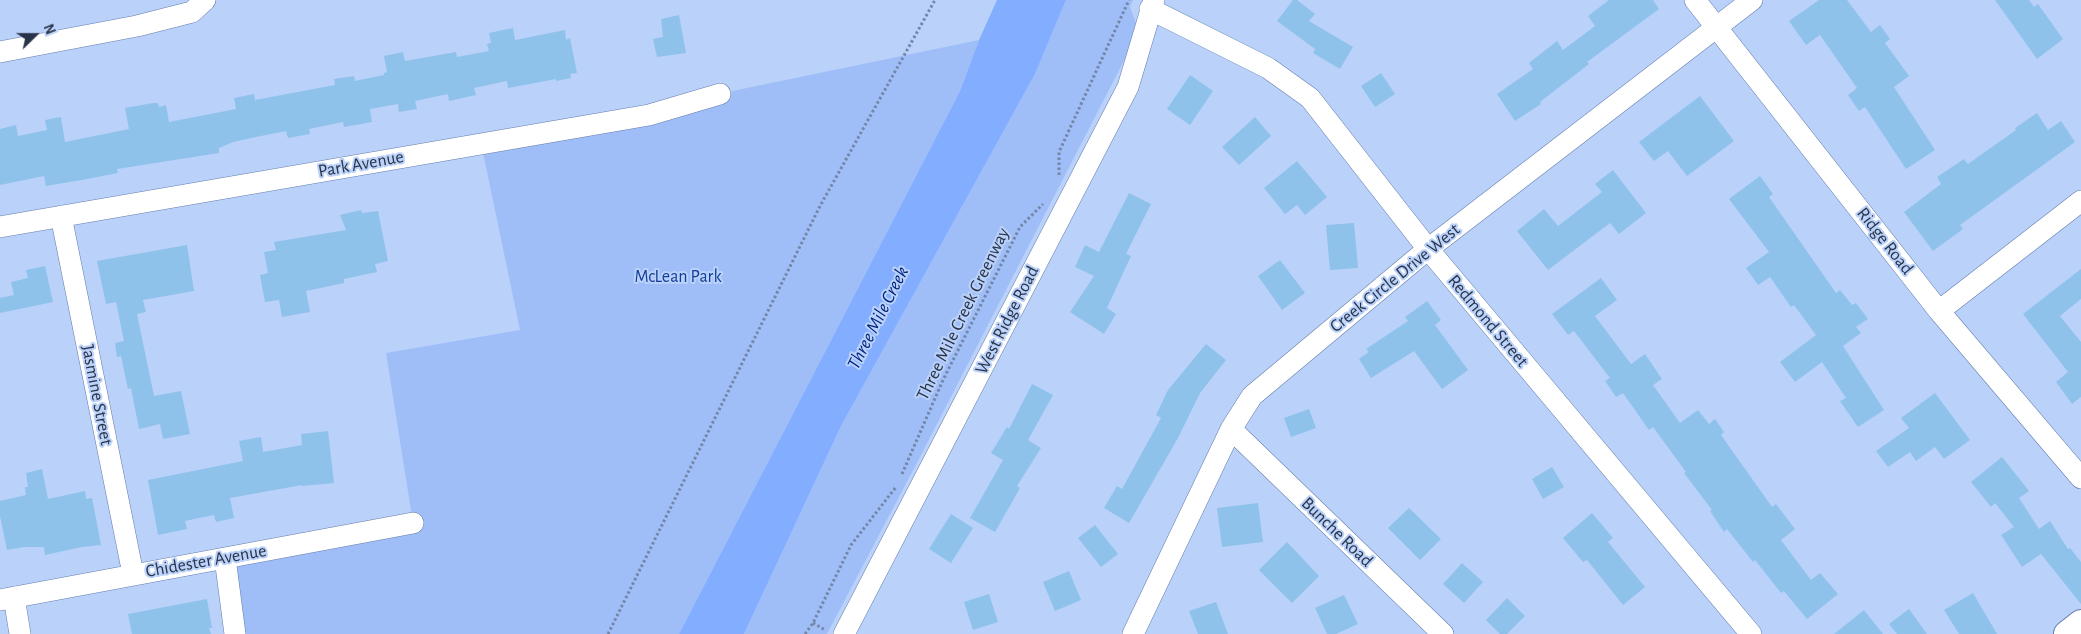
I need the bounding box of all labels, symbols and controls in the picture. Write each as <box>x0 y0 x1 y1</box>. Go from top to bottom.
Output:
north arrow <box>10 10 60 60</box>
text: N <box>41 22 57 37</box>
street label: Park Avenue <box>317 146 405 182</box>
street label: Ridge Road <box>1852 203 1918 279</box>
street label: Creek Circle Drive West <box>1326 219 1464 337</box>
street label: Three Mile Creek Greenway <box>912 224 1014 404</box>
street label: West Ridge Road <box>970 262 1044 378</box>
water label: Three Mile Creek <box>842 263 914 373</box>
park label: McLean Park <box>634 266 722 288</box>
street label: Redmond Street <box>1443 270 1533 372</box>
street label: Jasmine Street <box>77 343 117 447</box>
street label: Bunche Road <box>1297 493 1377 571</box>
street label: Chidester Avenue <box>144 540 268 582</box>

